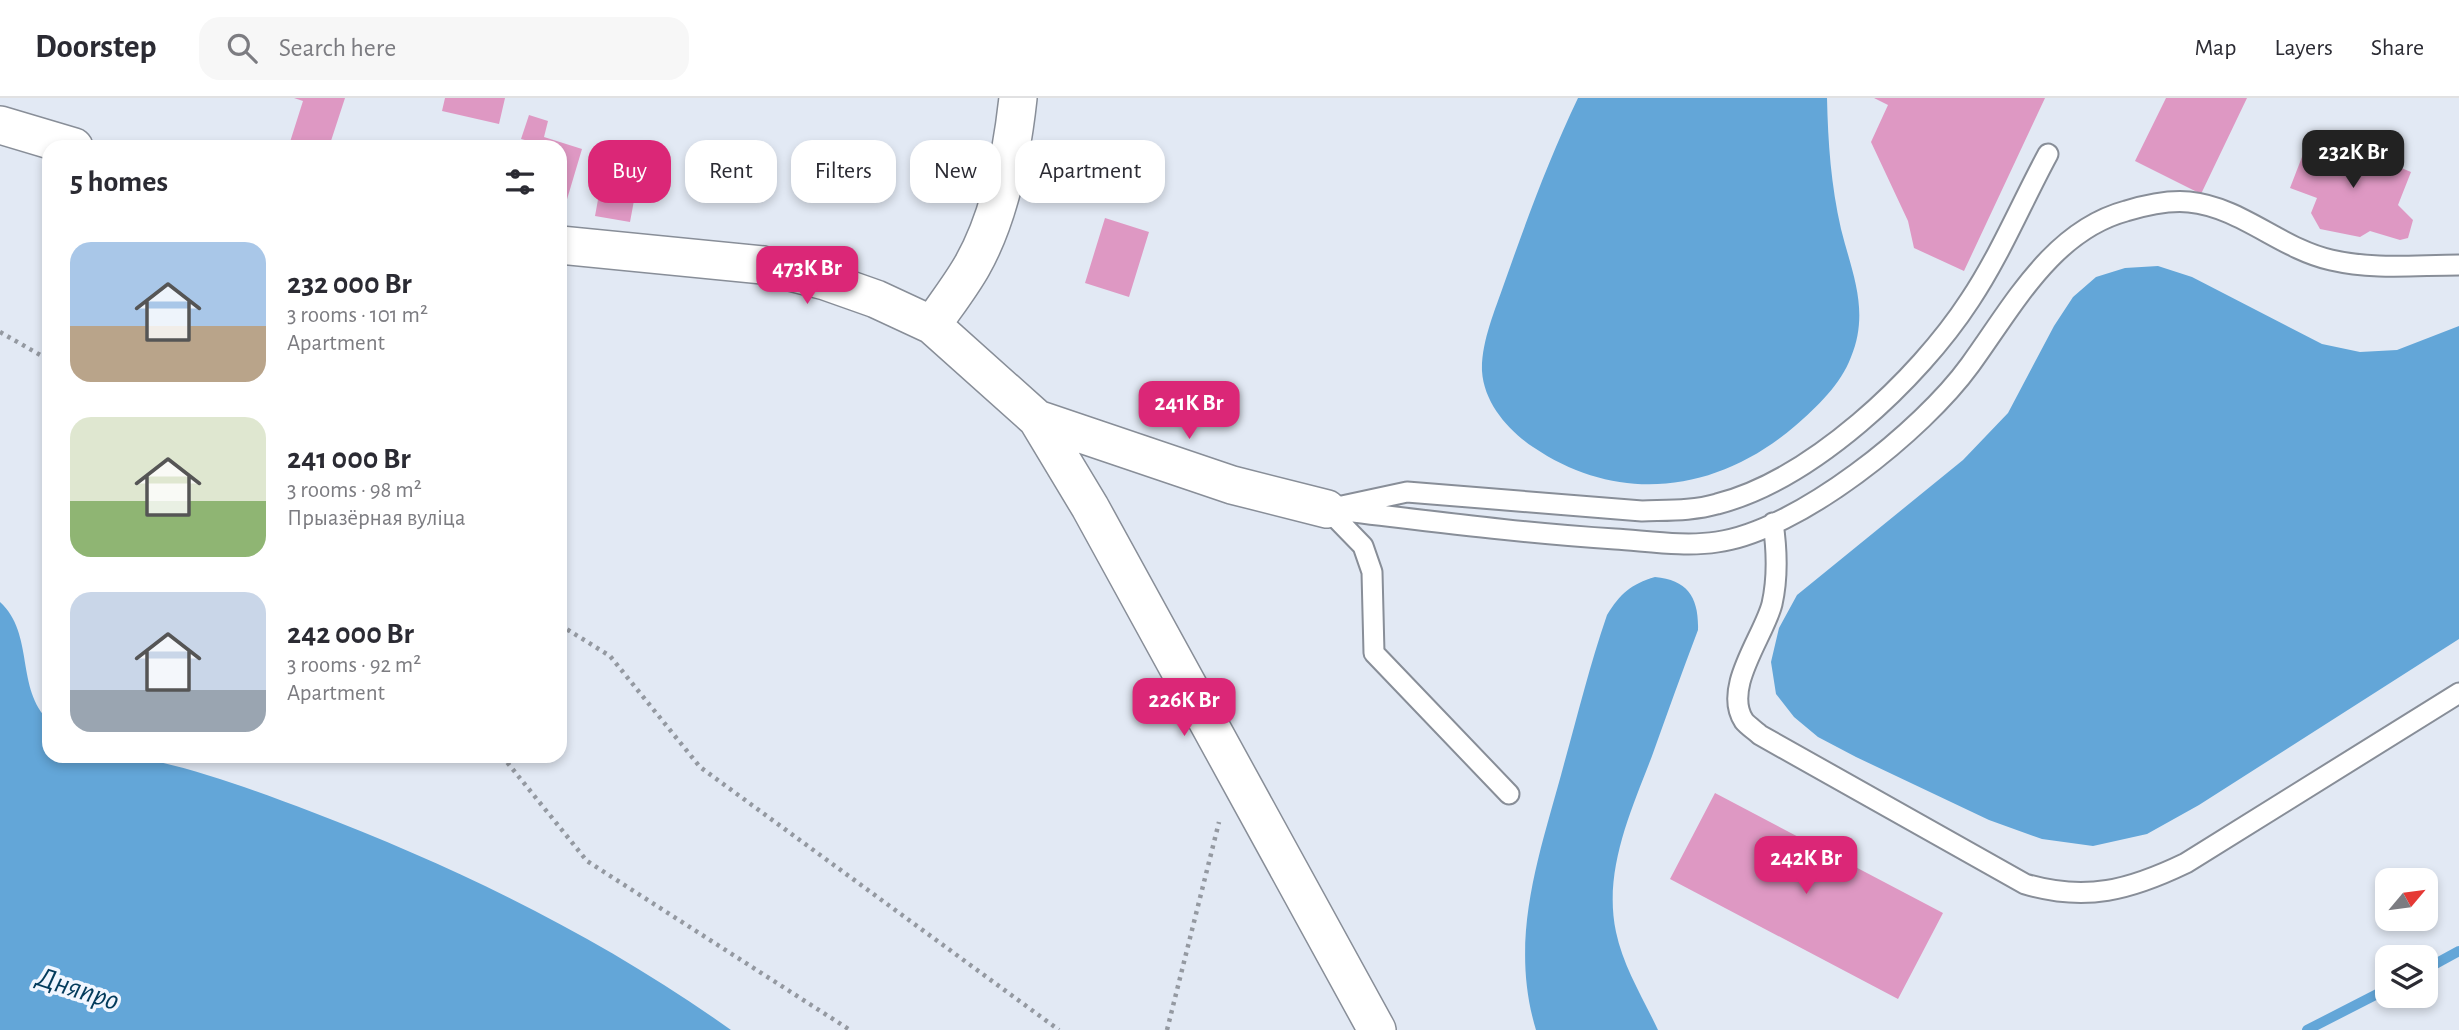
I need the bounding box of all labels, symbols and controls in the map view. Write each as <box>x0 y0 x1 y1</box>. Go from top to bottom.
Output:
search box <box>199 17 689 80</box>
icon: search <box>223 29 261 67</box>
text: Doorstep <box>35 31 157 64</box>
text: Search here <box>279 35 396 61</box>
text: Map <box>2194 36 2236 60</box>
text: Layers <box>2274 36 2333 60</box>
text: Share <box>2371 36 2424 60</box>
pin: 232K Br <box>2288 130 2418 190</box>
chip: Buy <box>588 140 671 203</box>
chip: Rent <box>685 140 777 203</box>
chip: Filters <box>791 140 896 203</box>
chip: New <box>910 140 1001 203</box>
chip: Apartment <box>1015 140 1165 203</box>
text: 232K Br <box>2318 141 2388 164</box>
icon: filters <box>501 163 539 201</box>
text: 5 homes <box>70 167 168 197</box>
pin: 473K Br <box>742 246 872 306</box>
text: 473K Br <box>772 257 842 280</box>
text: 232 000 Br <box>287 269 412 299</box>
icon: home <box>126 270 210 354</box>
text: 3 rooms · 101 m² <box>287 304 428 327</box>
text: Apartment <box>287 332 385 355</box>
pin: 241K Br <box>1124 382 1254 441</box>
text: 241K Br <box>1155 392 1223 415</box>
text: 241 000 Br <box>287 444 411 474</box>
icon: home <box>126 445 210 529</box>
text: 3 rooms · 98 m² <box>287 479 422 502</box>
text: Прыазёрная вуліца <box>287 507 465 530</box>
text: 242 000 Br <box>287 619 414 649</box>
icon: home <box>126 620 210 704</box>
text: 3 rooms · 92 m² <box>287 654 421 677</box>
pin: 226K Br <box>1119 678 1249 738</box>
text: Apartment <box>287 682 385 705</box>
text: 226K Br <box>1149 689 1219 712</box>
pin: 242K Br <box>1741 836 1871 896</box>
text: 242K Br <box>1770 847 1842 870</box>
north arrow <box>2375 868 2438 931</box>
map controls <box>2375 868 2438 1008</box>
button: layers <box>2375 945 2438 1008</box>
water label: Дняпро <box>32 961 123 1016</box>

